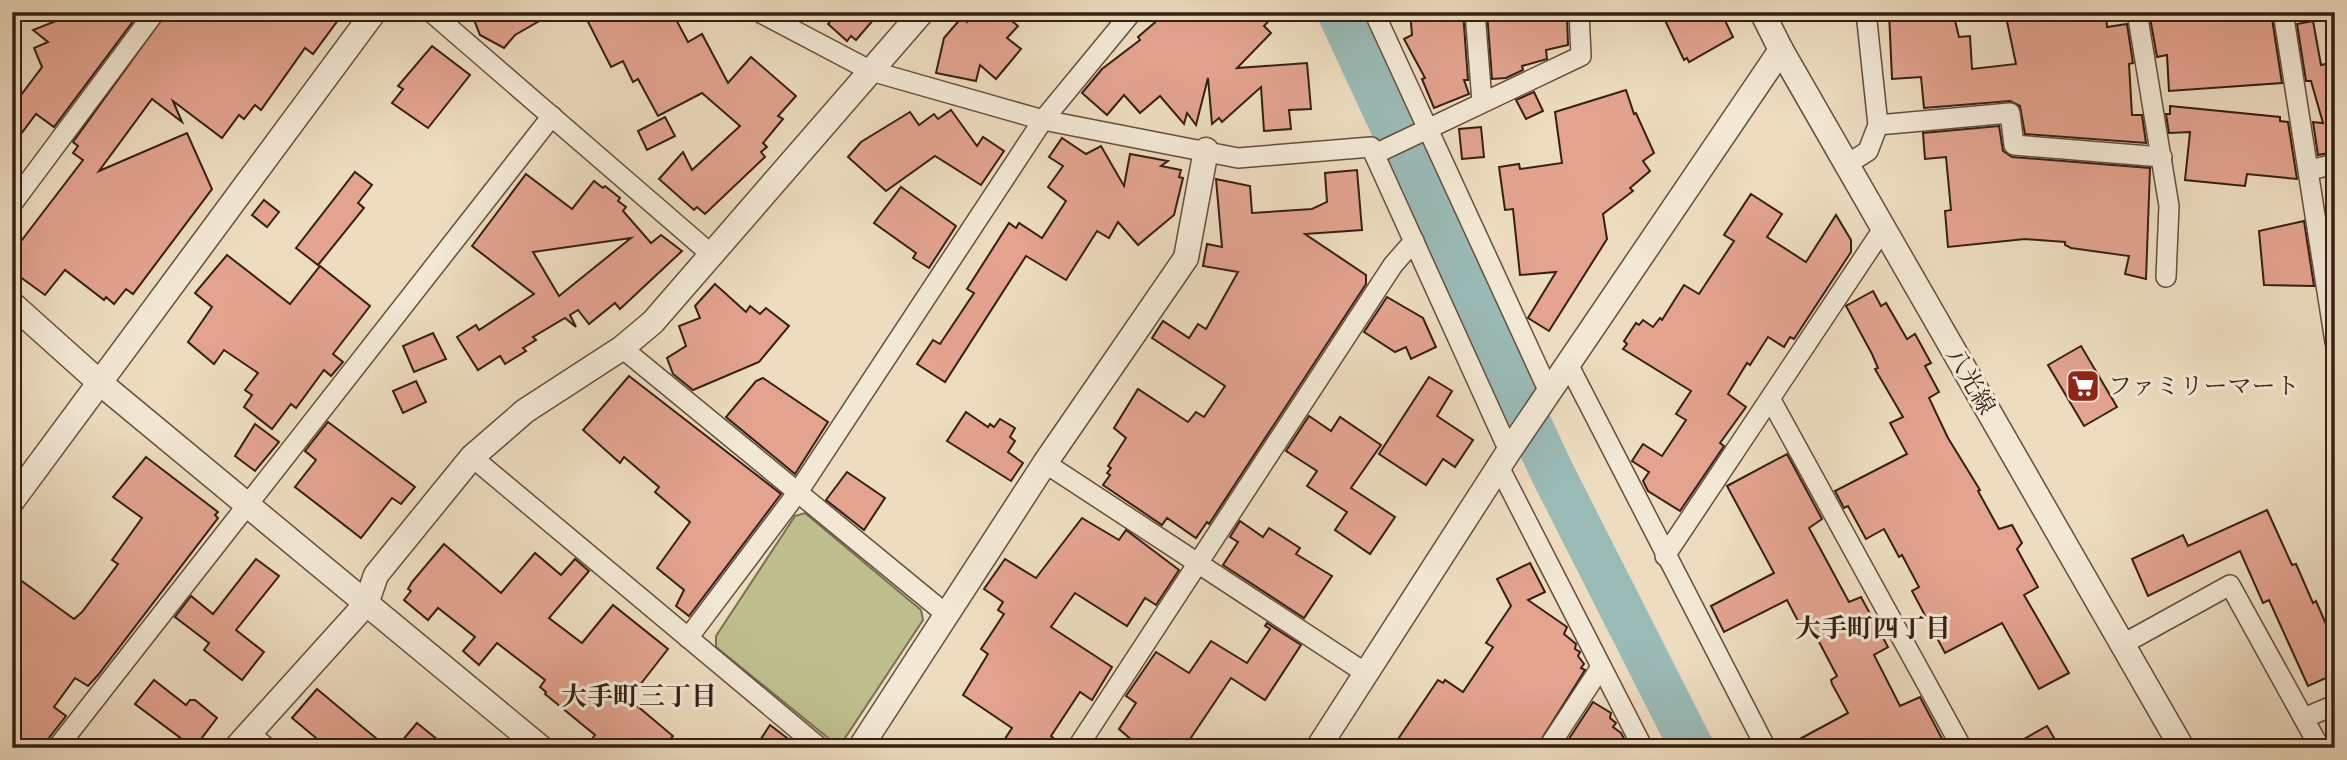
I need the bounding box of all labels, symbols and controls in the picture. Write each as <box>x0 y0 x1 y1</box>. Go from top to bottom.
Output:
street label: 八光線 <box>1939 342 2003 420</box>
supermarket icon: ファミリーマート <box>2064 367 2102 405</box>
place label: ファミリーマート <box>2108 370 2300 402</box>
district label: 大手町四丁目 <box>1795 611 1951 646</box>
district label: 大手町三丁目 <box>561 679 717 714</box>

